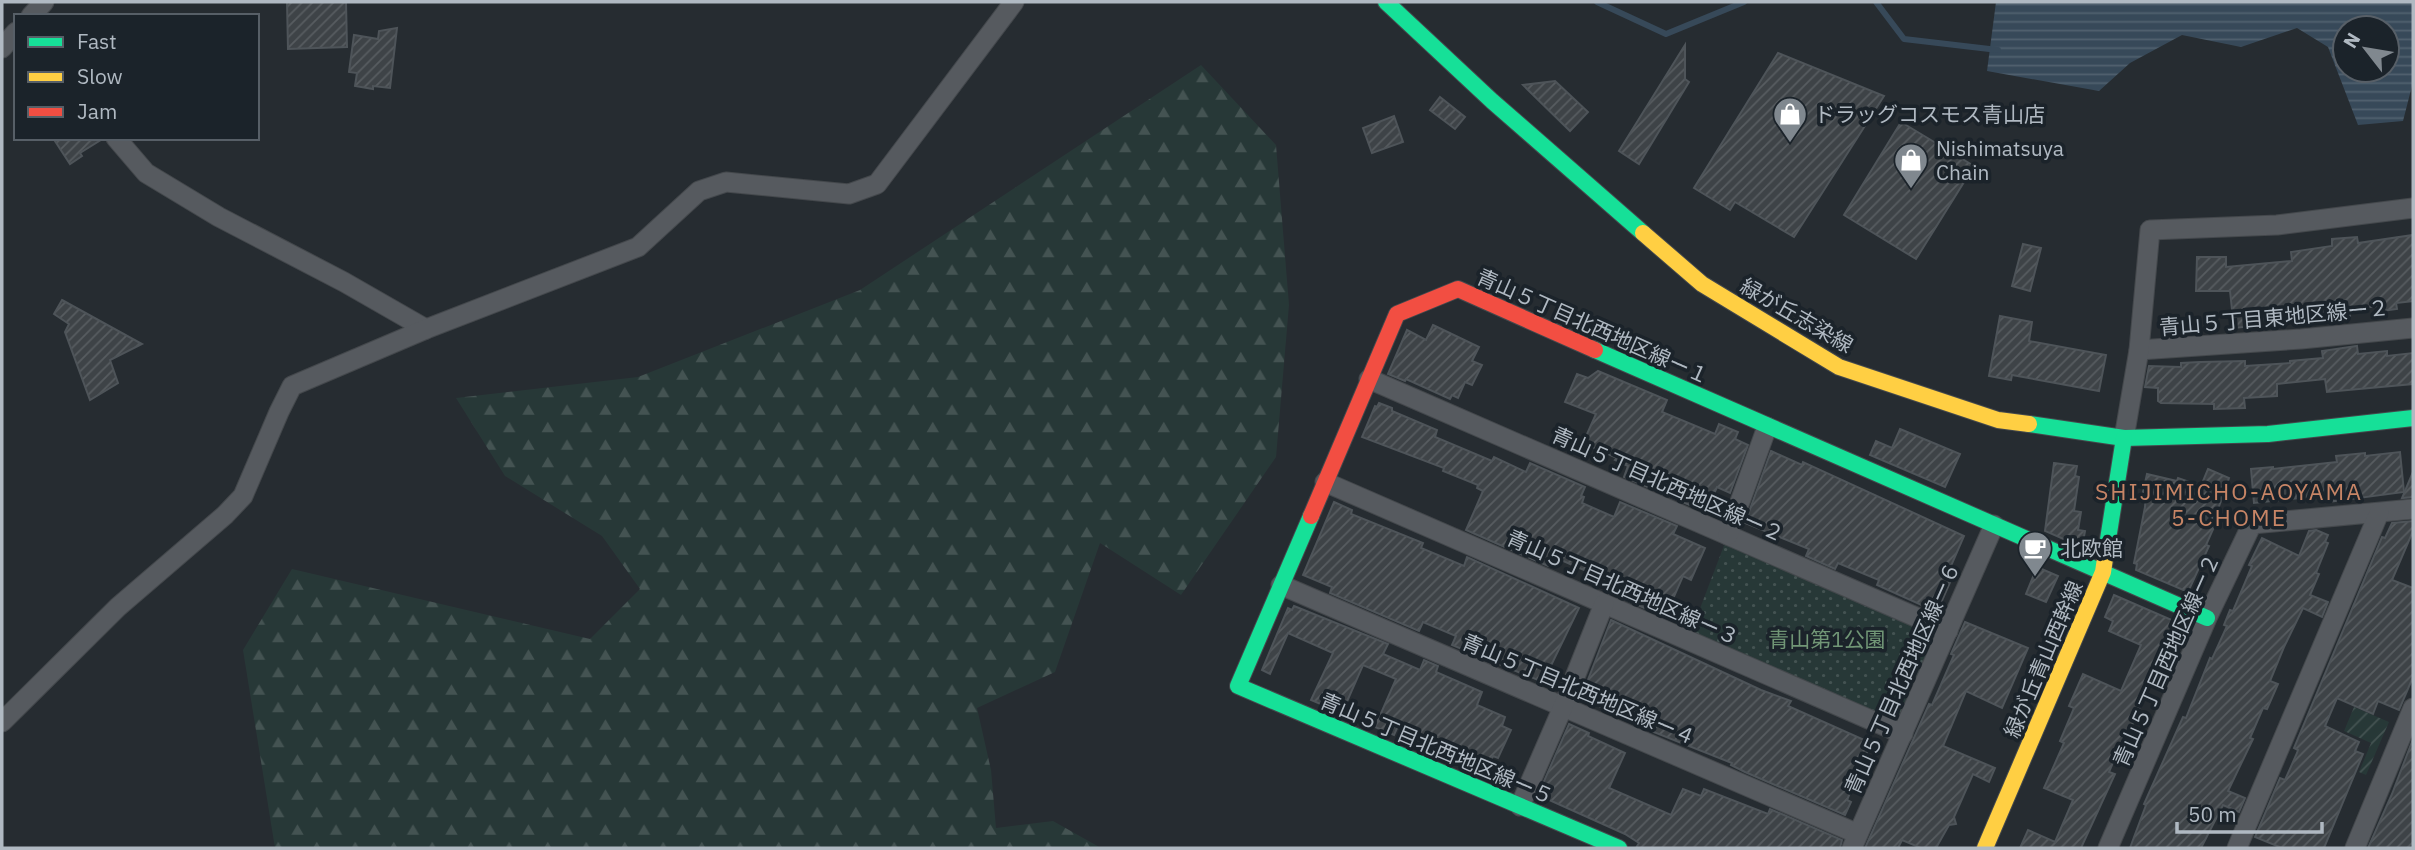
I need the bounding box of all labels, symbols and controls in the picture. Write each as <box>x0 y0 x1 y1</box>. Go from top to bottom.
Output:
legend <box>14 14 259 140</box>
north arrow <box>2331 14 2401 84</box>
text: Fast <box>77 27 117 55</box>
text: N <box>2338 28 2365 52</box>
text: Slow <box>77 62 123 90</box>
shop icon: ドラッグコスモス青山店 <box>1771 95 1809 144</box>
text: Jam <box>77 97 117 125</box>
place label: ドラッグコスモス青山店 <box>1814 100 2045 128</box>
place label: Nishimatsuya Chain <box>1936 134 2064 186</box>
shop icon: Nishimatsuya Chain <box>1892 141 1930 190</box>
street label: 青山５丁目北西地区線ー１ <box>1472 262 1714 390</box>
street label: 緑が丘志染線 <box>1735 271 1859 359</box>
street label: 青山５丁目東地区線ー２ <box>2158 293 2390 341</box>
street label: 青山５丁目北西地区線ー２ <box>1547 420 1789 548</box>
district label: SHIJIMICHO-AOYAMA 5-CHOME <box>2095 476 2363 532</box>
street label: 青山５丁目北西地区線ー３ <box>1502 523 1744 651</box>
cafe icon: 北欧館 <box>2016 529 2054 578</box>
place label: 北欧館 <box>2060 534 2123 562</box>
street label: 青山５丁目西地区線ー２ <box>2106 549 2226 771</box>
street label: 青山５丁目北西地区線ー６ <box>1838 557 1966 799</box>
street label: 緑が丘青山西幹線 <box>1997 576 2089 742</box>
park label: 青山第1公園 <box>1768 625 1886 653</box>
street label: 青山５丁目北西地区線ー４ <box>1458 627 1700 751</box>
street label: 青山５丁目北西地区線ー５ <box>1316 686 1558 810</box>
scale bar <box>2177 790 2322 834</box>
text: 50 m <box>2188 800 2237 828</box>

